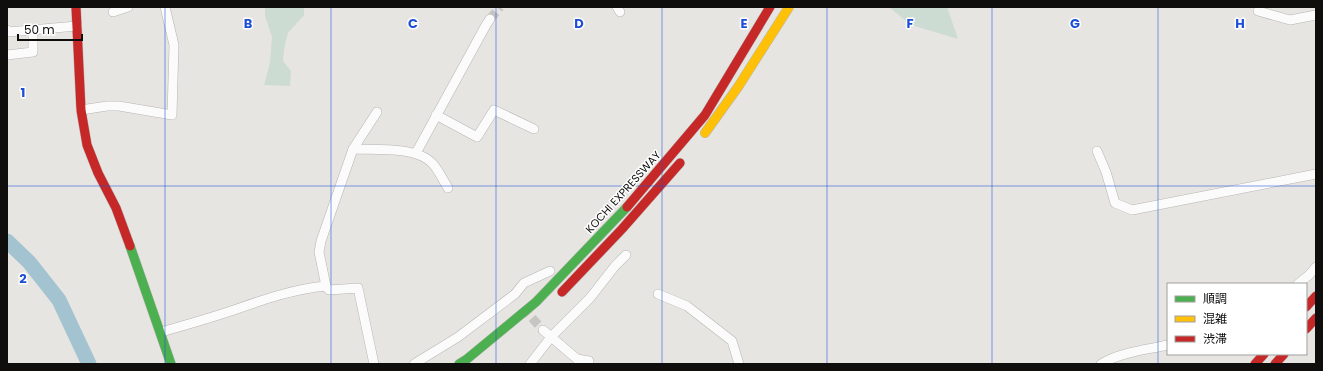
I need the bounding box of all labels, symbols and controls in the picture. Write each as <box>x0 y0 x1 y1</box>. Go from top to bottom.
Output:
text: B <box>244 14 253 33</box>
text: C <box>408 14 418 33</box>
text: D <box>574 14 584 33</box>
text: E <box>740 14 748 33</box>
text: F <box>906 14 914 33</box>
text: G <box>1070 14 1080 33</box>
text: H <box>1235 14 1245 33</box>
scale bar <box>18 16 82 42</box>
text: 50 m <box>24 21 55 38</box>
text: 1 <box>21 83 25 102</box>
street label: KOCHI EXPRESSWAY <box>582 147 665 237</box>
text: 2 <box>19 269 27 288</box>
legend <box>1167 283 1307 355</box>
text: 順調 <box>1203 290 1227 307</box>
text: 混雑 <box>1203 310 1227 327</box>
text: 渋滞 <box>1203 330 1227 347</box>

